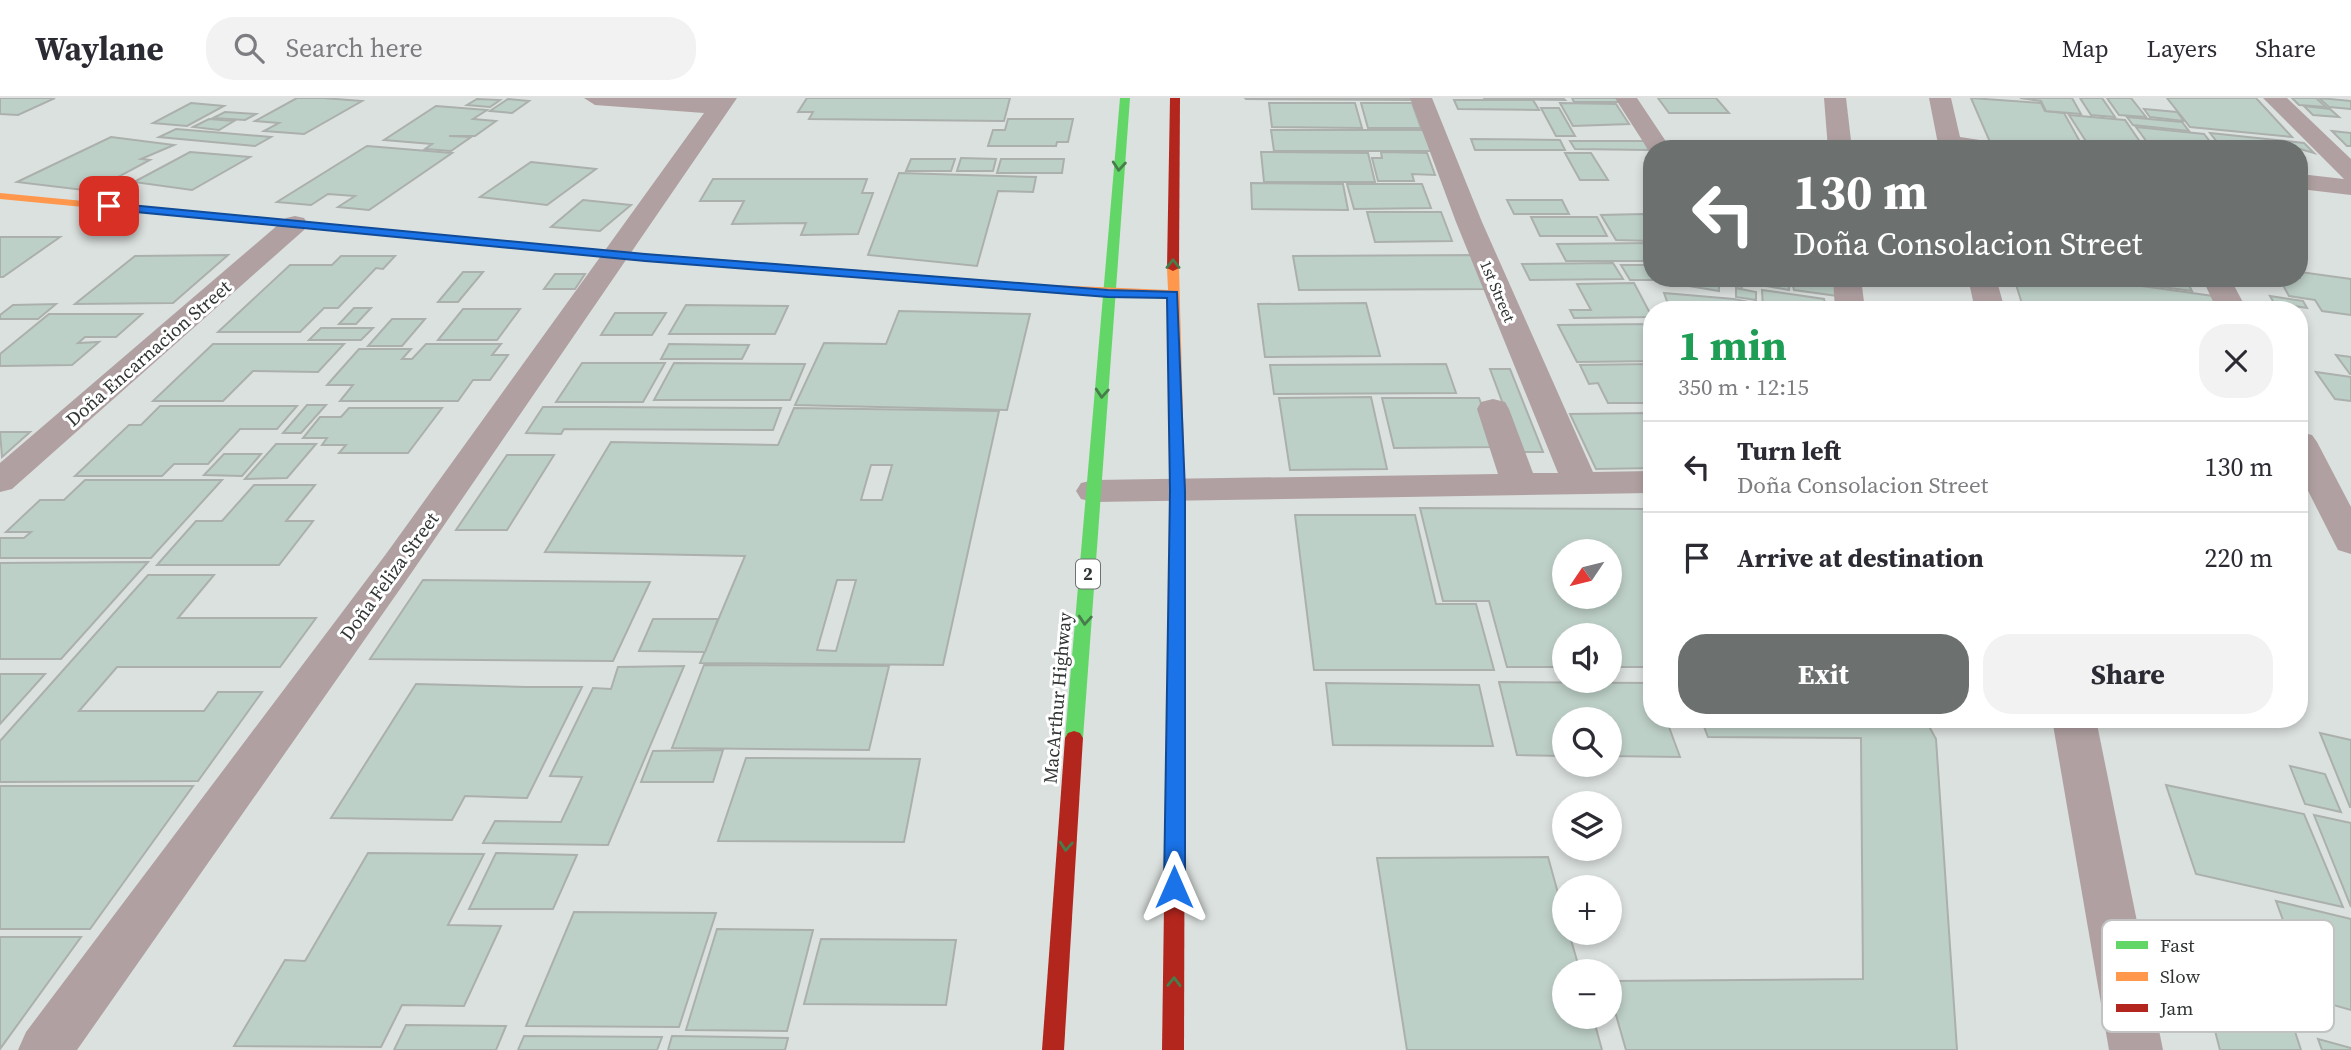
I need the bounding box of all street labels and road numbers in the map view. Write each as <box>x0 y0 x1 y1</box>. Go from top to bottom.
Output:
street label: 1st Street <box>1475 257 1521 326</box>
street label: Doña Encarnacion Street <box>60 273 237 432</box>
street label: Doña Feliza Street <box>334 506 445 645</box>
road number: 2 <box>1076 560 1100 588</box>
street label: MacArthur Highway <box>1037 611 1077 785</box>

